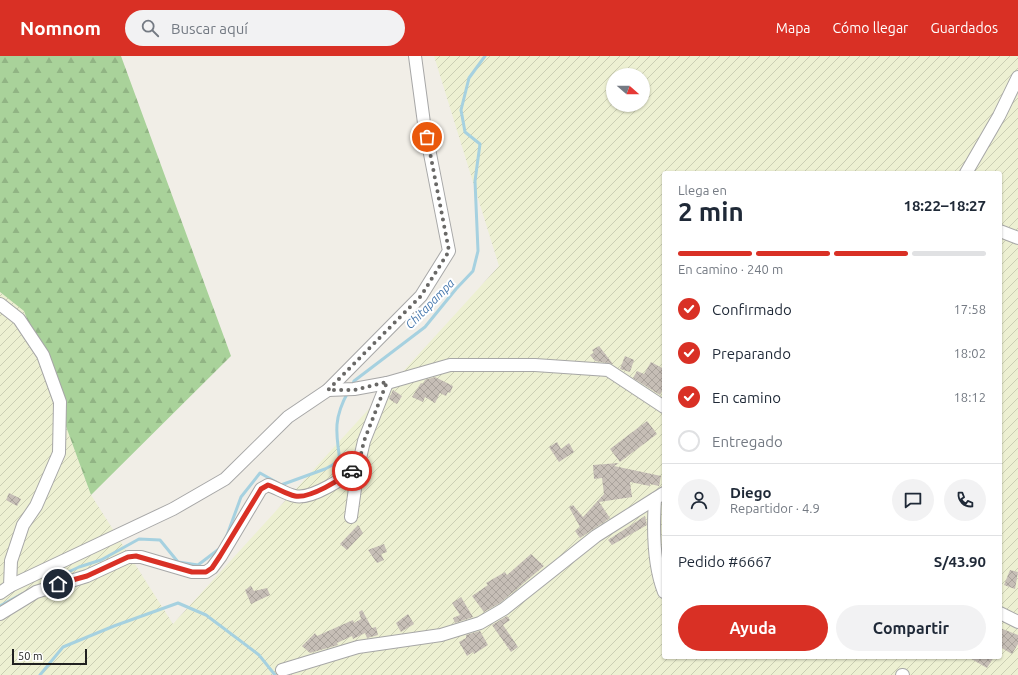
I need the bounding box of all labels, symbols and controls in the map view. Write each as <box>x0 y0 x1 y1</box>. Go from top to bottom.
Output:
search box <box>125 10 405 46</box>
text: Nomnom <box>20 17 101 39</box>
icon: search <box>139 17 161 39</box>
text: Buscar aquí <box>171 20 248 37</box>
text: Mapa <box>776 20 811 36</box>
text: Cómo llegar <box>833 20 908 36</box>
text: Guardados <box>930 20 998 36</box>
north arrow <box>606 68 650 112</box>
map controls <box>606 68 650 112</box>
pin <box>410 120 444 154</box>
icon: bag <box>416 126 438 148</box>
text: Llega en <box>678 183 727 197</box>
text: 2 min <box>678 197 744 226</box>
text: 18:22–18:27 <box>903 197 986 214</box>
text: En camino · 240 m <box>678 262 783 276</box>
water label: Chitapampa <box>403 276 457 331</box>
icon: check <box>678 298 700 320</box>
text: Confirmado <box>712 301 792 318</box>
text: 17:58 <box>953 302 986 316</box>
icon: check <box>678 342 700 364</box>
text: Preparando <box>712 345 791 362</box>
text: 18:02 <box>953 346 986 360</box>
icon: check <box>678 386 700 408</box>
text: En camino <box>712 389 781 406</box>
text: 18:12 <box>953 390 986 404</box>
text: Entregado <box>712 433 783 450</box>
courier <box>332 451 372 491</box>
icon: car <box>341 460 363 482</box>
button: person <box>678 479 720 521</box>
button: chat <box>892 479 934 521</box>
button: phone <box>944 479 986 521</box>
text: Diego <box>730 484 772 501</box>
text: Repartidor · 4.9 <box>730 501 820 515</box>
text: Pedido #6667 <box>678 553 772 570</box>
text: S/43.90 <box>934 553 986 570</box>
pin <box>41 567 75 601</box>
icon: home <box>47 573 69 595</box>
button: Ayuda <box>678 605 828 651</box>
button: Compartir <box>836 605 986 651</box>
scale bar <box>12 647 87 666</box>
text: 50 m <box>18 650 42 662</box>

